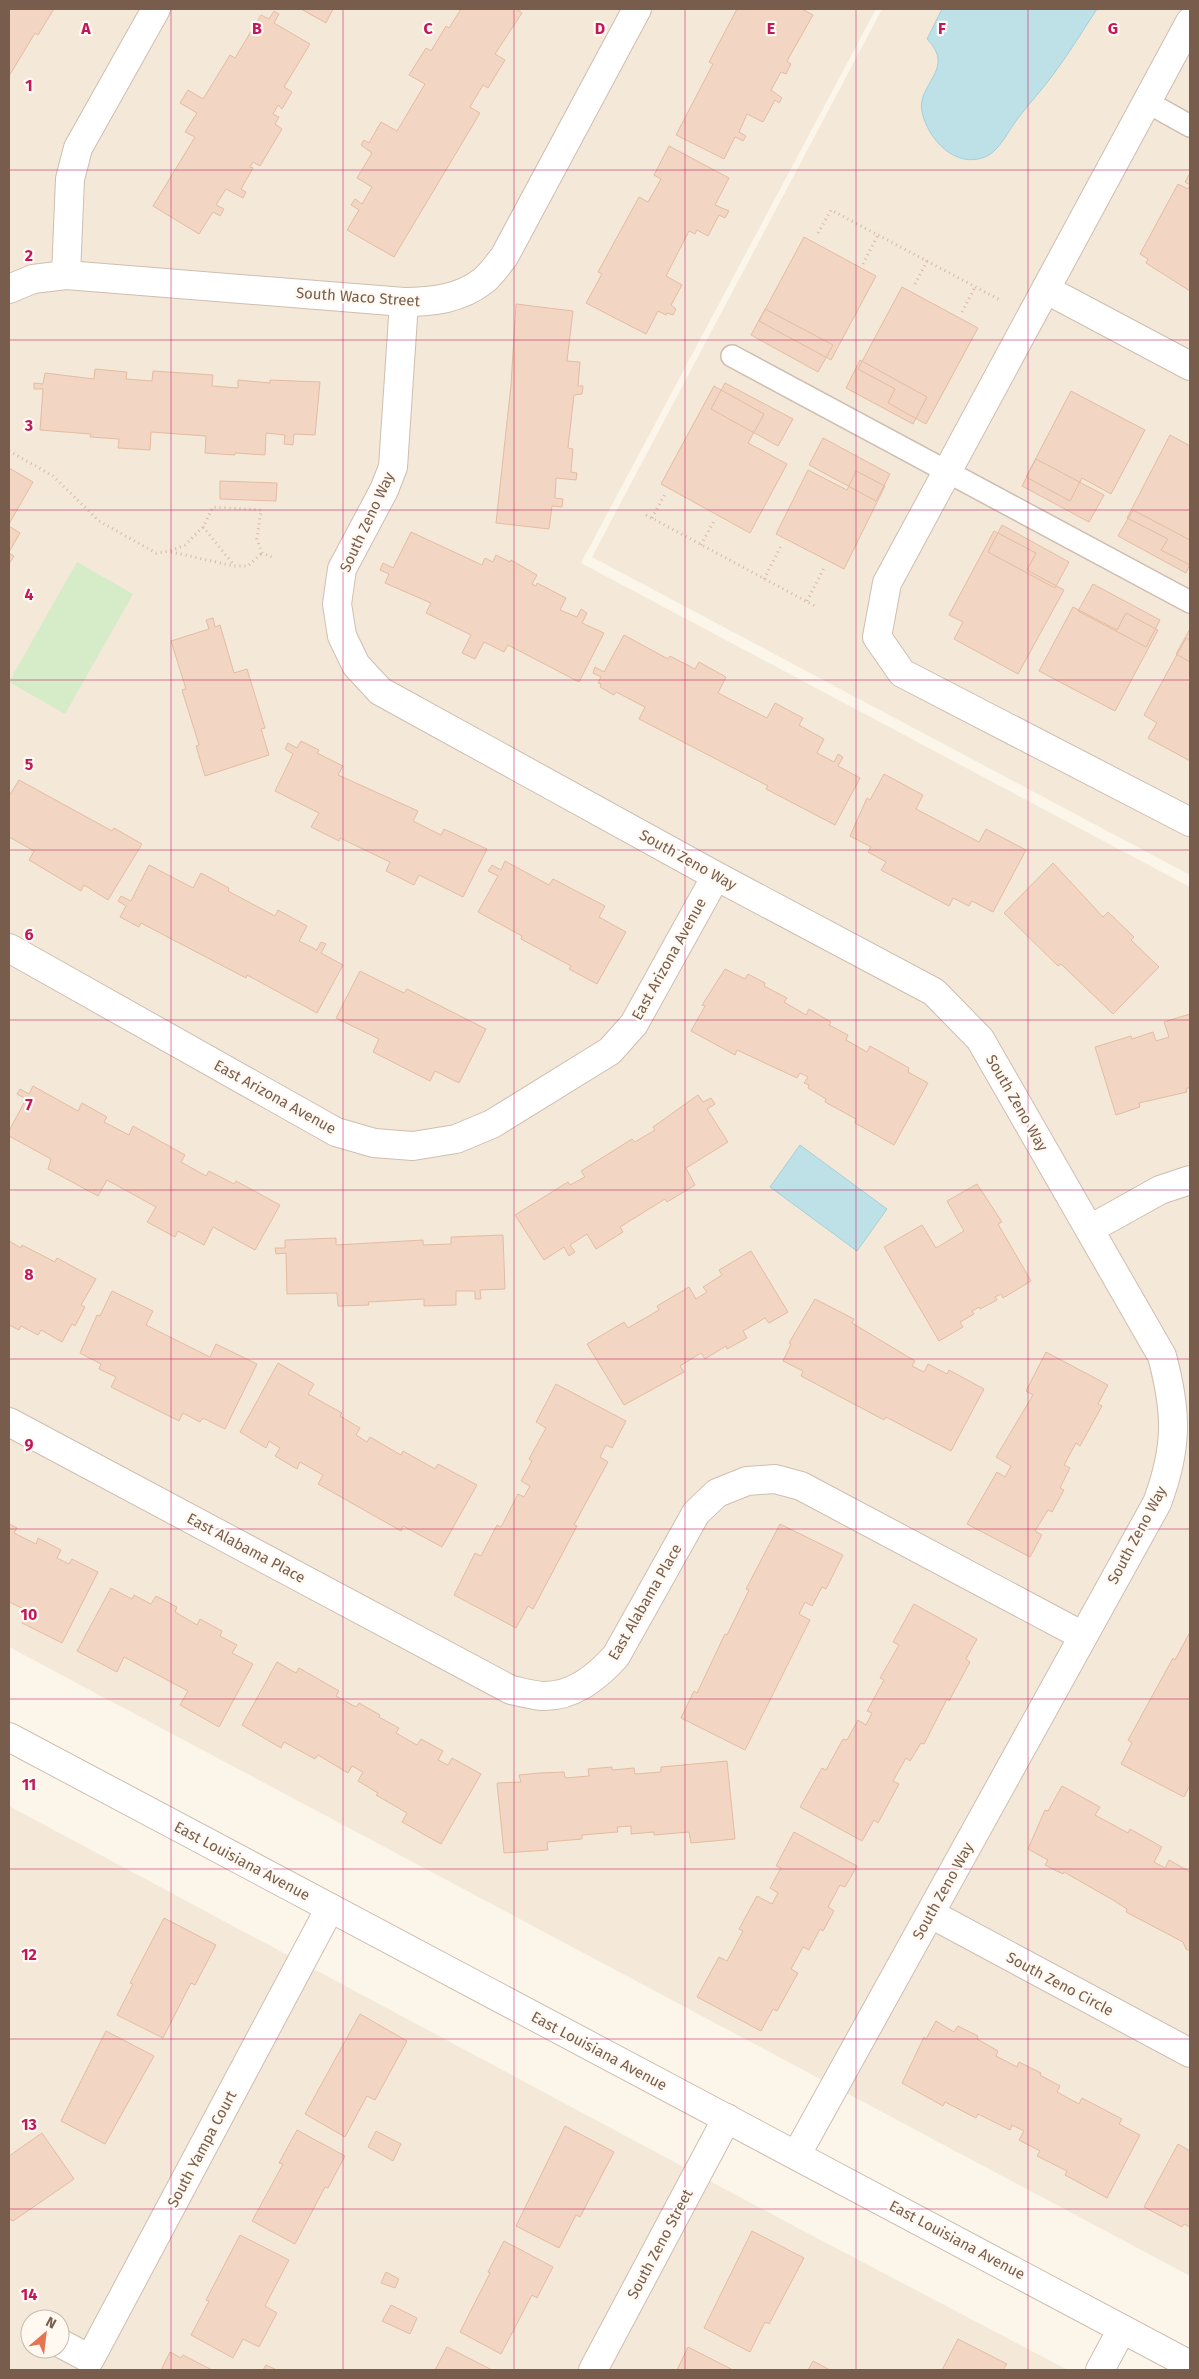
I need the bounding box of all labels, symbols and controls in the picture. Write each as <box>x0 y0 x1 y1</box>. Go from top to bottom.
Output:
text: A <box>80 19 91 38</box>
text: B <box>252 19 262 38</box>
text: C <box>423 19 433 38</box>
text: D <box>595 19 605 38</box>
text: E <box>767 19 775 38</box>
text: F <box>938 19 946 38</box>
text: G <box>1108 19 1118 38</box>
text: 1 <box>25 76 33 95</box>
text: 2 <box>25 246 33 265</box>
street label: South Waco Street <box>295 284 421 310</box>
text: 3 <box>24 416 33 435</box>
street label: South Zeno Way <box>336 469 398 575</box>
text: 4 <box>24 585 34 604</box>
text: 5 <box>25 755 34 774</box>
street label: South Zeno Way <box>636 826 740 894</box>
street label: East Arizona Avenue <box>628 895 710 1023</box>
text: 6 <box>24 925 34 944</box>
street label: South Zeno Way <box>982 1052 1052 1155</box>
street label: East Arizona Avenue <box>211 1056 339 1138</box>
text: 7 <box>25 1095 33 1114</box>
text: 8 <box>24 1265 34 1284</box>
text: 9 <box>25 1435 34 1454</box>
street label: South Zeno Way <box>1104 1482 1171 1587</box>
street label: East Alabama Place <box>184 1509 308 1587</box>
street label: East Alabama Place <box>604 1541 686 1663</box>
text: 10 <box>21 1605 37 1624</box>
text: 11 <box>22 1775 36 1794</box>
street label: East Louisiana Avenue <box>171 1818 313 1904</box>
street label: South Zeno Way <box>909 1839 977 1943</box>
text: 12 <box>21 1945 37 1964</box>
street label: South Zeno Circle <box>1003 1948 1117 2020</box>
street label: East Louisiana Avenue <box>528 2008 670 2094</box>
street label: South Yampa Court <box>164 2087 241 2210</box>
text: 13 <box>21 2115 37 2134</box>
street label: South Zeno Street <box>623 2186 697 2302</box>
street label: East Louisiana Avenue <box>886 2197 1028 2283</box>
text: 14 <box>21 2285 37 2304</box>
north arrow <box>20 2309 70 2359</box>
text: N <box>43 2313 59 2333</box>

